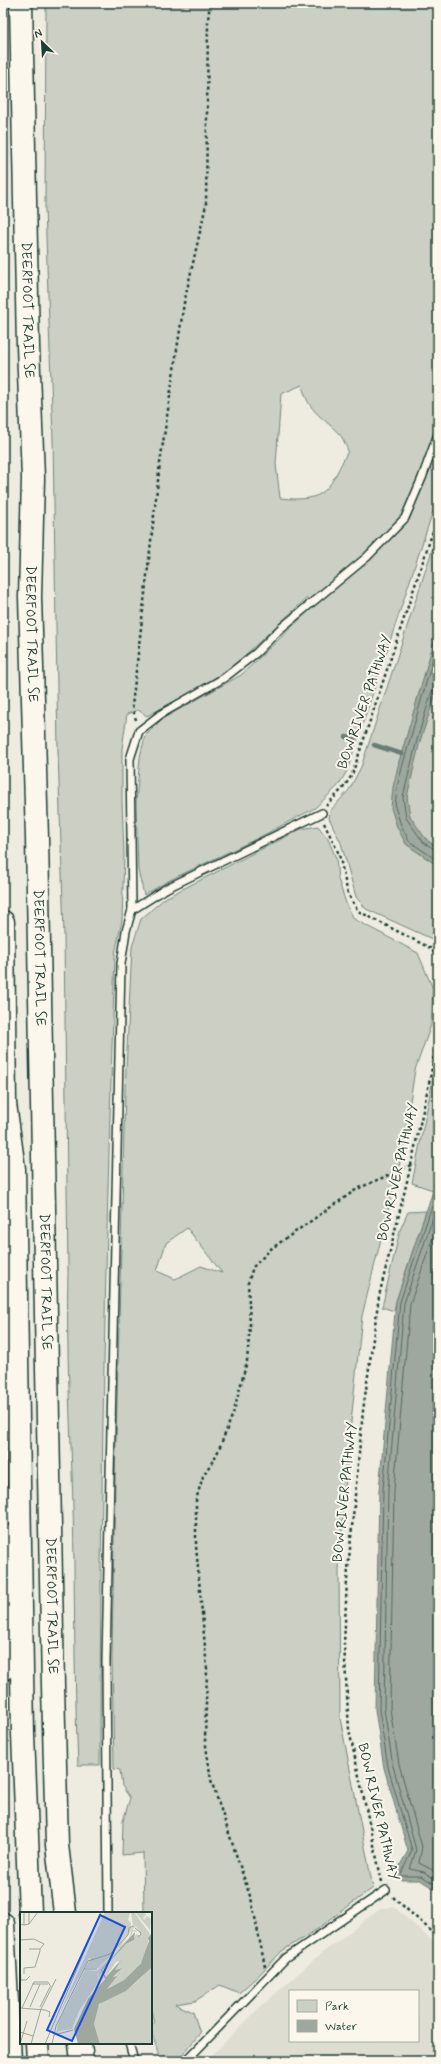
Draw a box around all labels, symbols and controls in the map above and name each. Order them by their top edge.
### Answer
north arrow [22,22,62,62]
text: N [32,26,44,42]
street label: DEERFOOT TRAIL SE [17,241,38,379]
street label: DEERFOOT TRAIL SE [21,565,42,702]
street label: BOW RIVER PATHWAY [334,633,396,771]
street label: DEERFOOT TRAIL SE [29,889,50,1026]
street label: BOW RIVER PATHWAY [373,1101,423,1243]
street label: DEERFOOT TRAIL SE [35,1213,56,1350]
street label: BOW RIVER PATHWAY [329,1421,361,1563]
street label: DEERFOOT TRAIL SE [41,1537,62,1674]
street label: BOW RIVER PATHWAY [353,1741,403,1883]
inset map [20,1912,152,2044]
legend [289,1990,419,2042]
text: Park [325,1999,349,2015]
text: Water [325,2019,357,2035]

